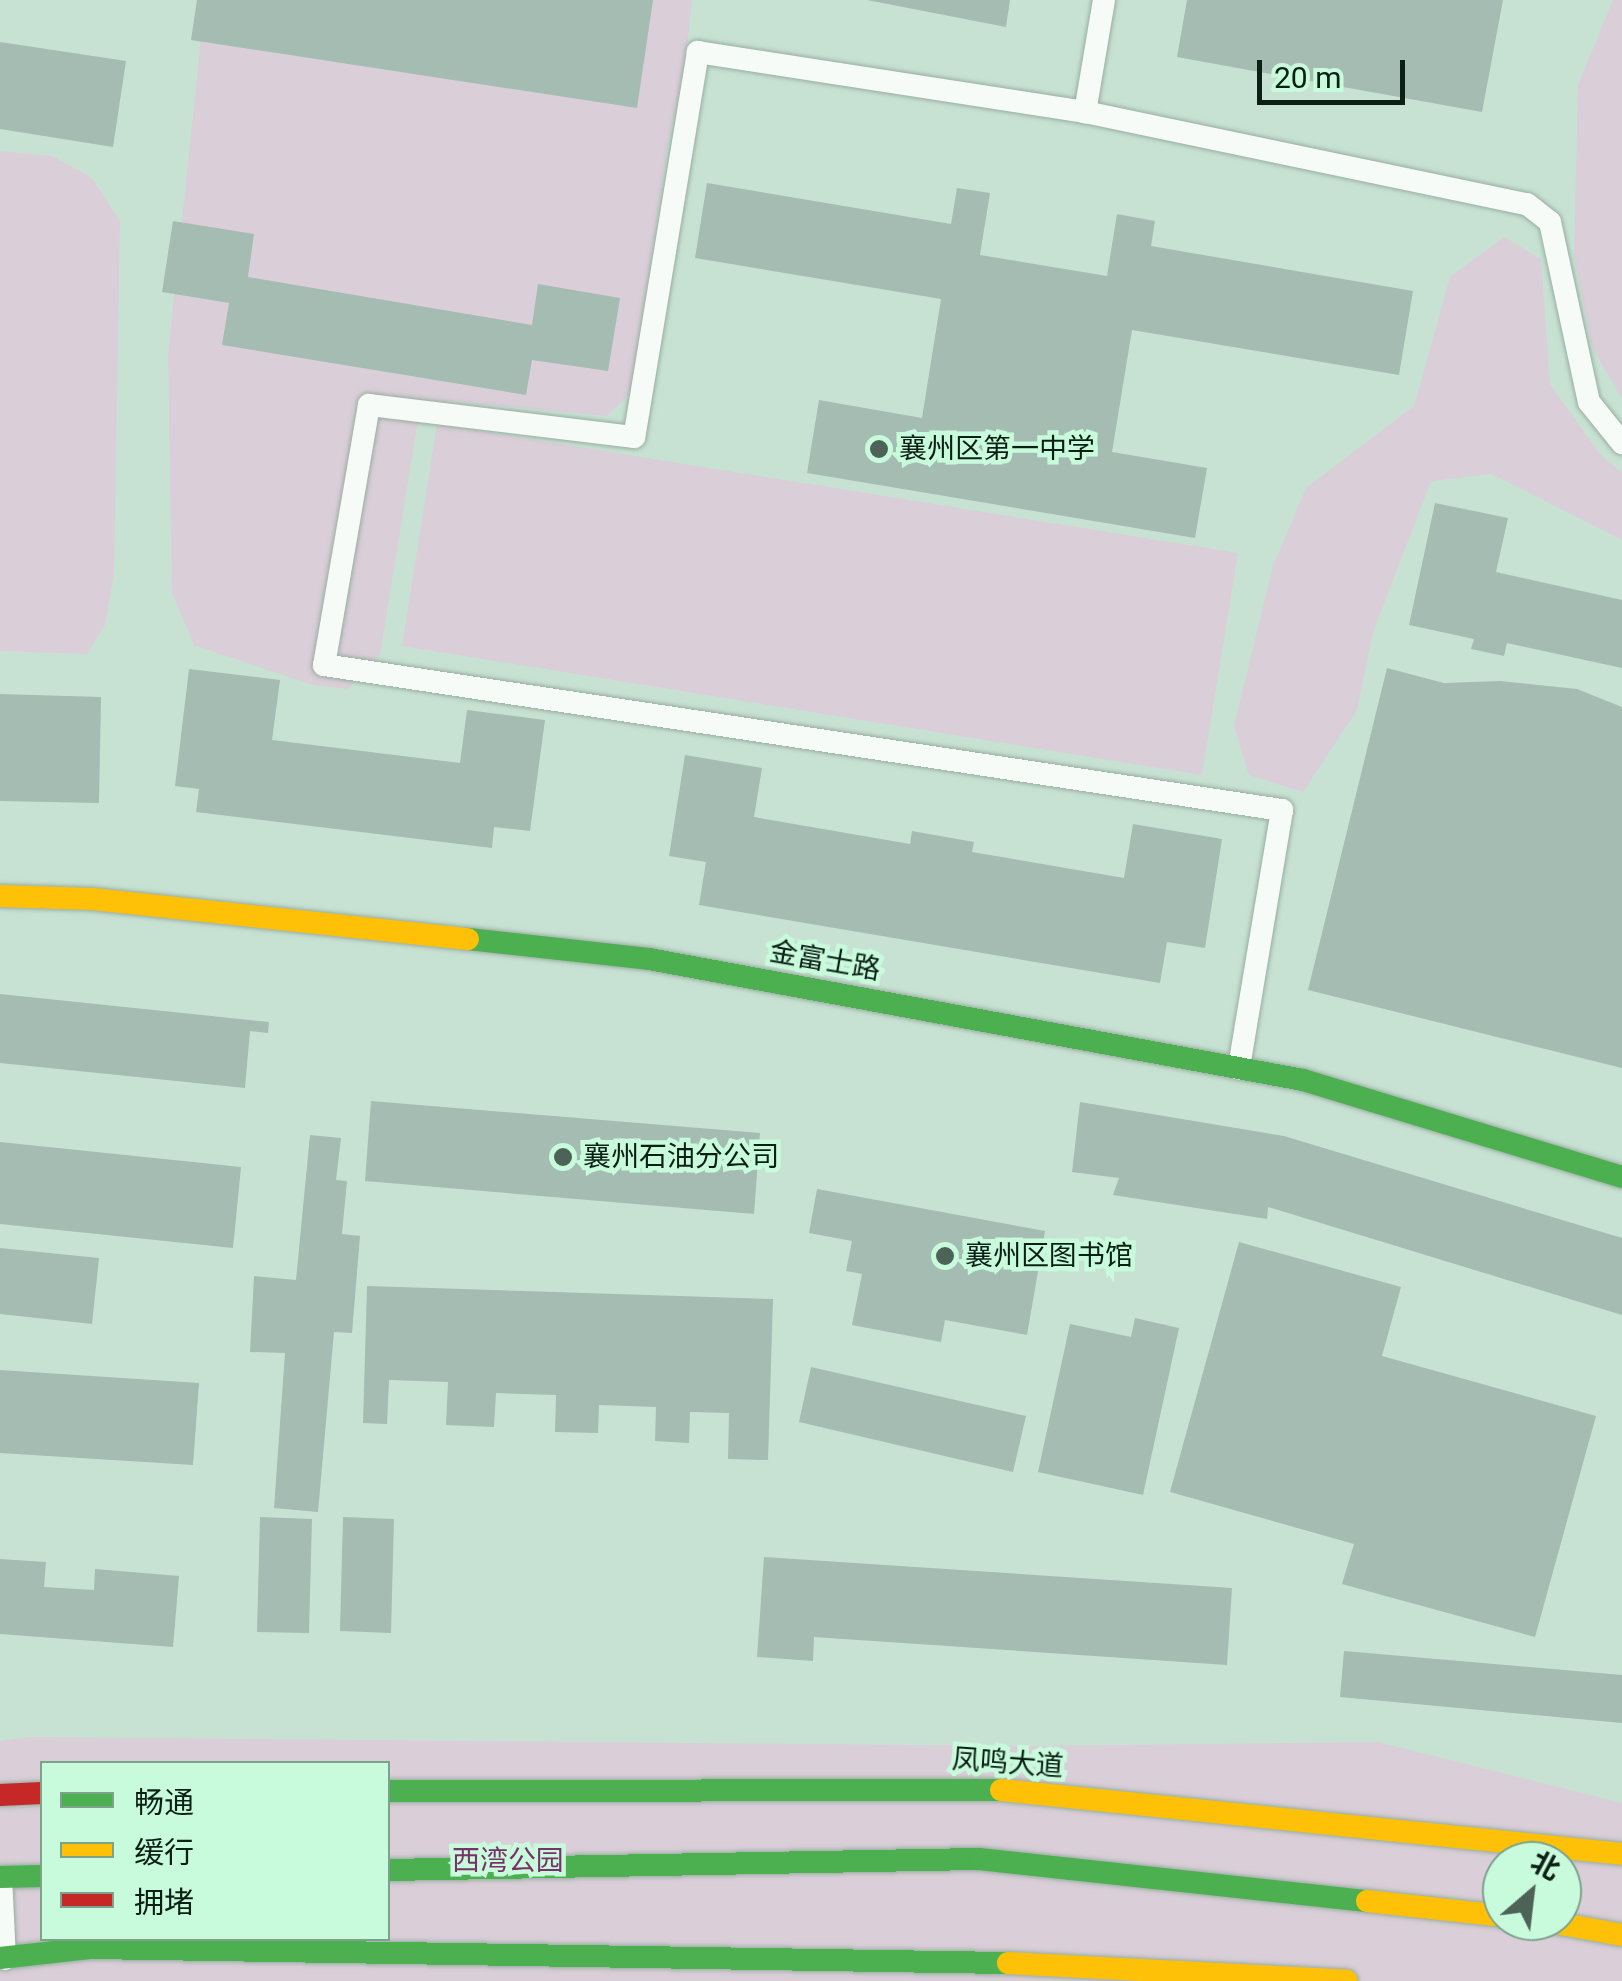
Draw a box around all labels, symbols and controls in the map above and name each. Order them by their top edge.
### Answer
scale bar [1262,40,1410,102]
text: 20 m [1274,60,1341,95]
place label: 襄州区第一中学 [899,432,1095,466]
marker: 襄州区第一中学 [868,438,890,460]
street label: 金富士路 [767,935,883,987]
place label: 襄州石油分公司 [583,1140,779,1174]
marker: 襄州石油分公司 [552,1146,574,1168]
place label: 襄州区图书馆 [965,1239,1133,1273]
marker: 襄州区图书馆 [934,1245,956,1267]
street label: 凤鸣大道 [951,1742,1065,1784]
legend [40,1761,390,1941]
text: 畅通 [134,1785,194,1820]
text: 缓行 [134,1835,194,1870]
north arrow [1482,1841,1582,1941]
park label: 西湾公园 [452,1844,564,1878]
text: 北 [1525,1845,1565,1887]
text: 拥堵 [134,1885,194,1920]

